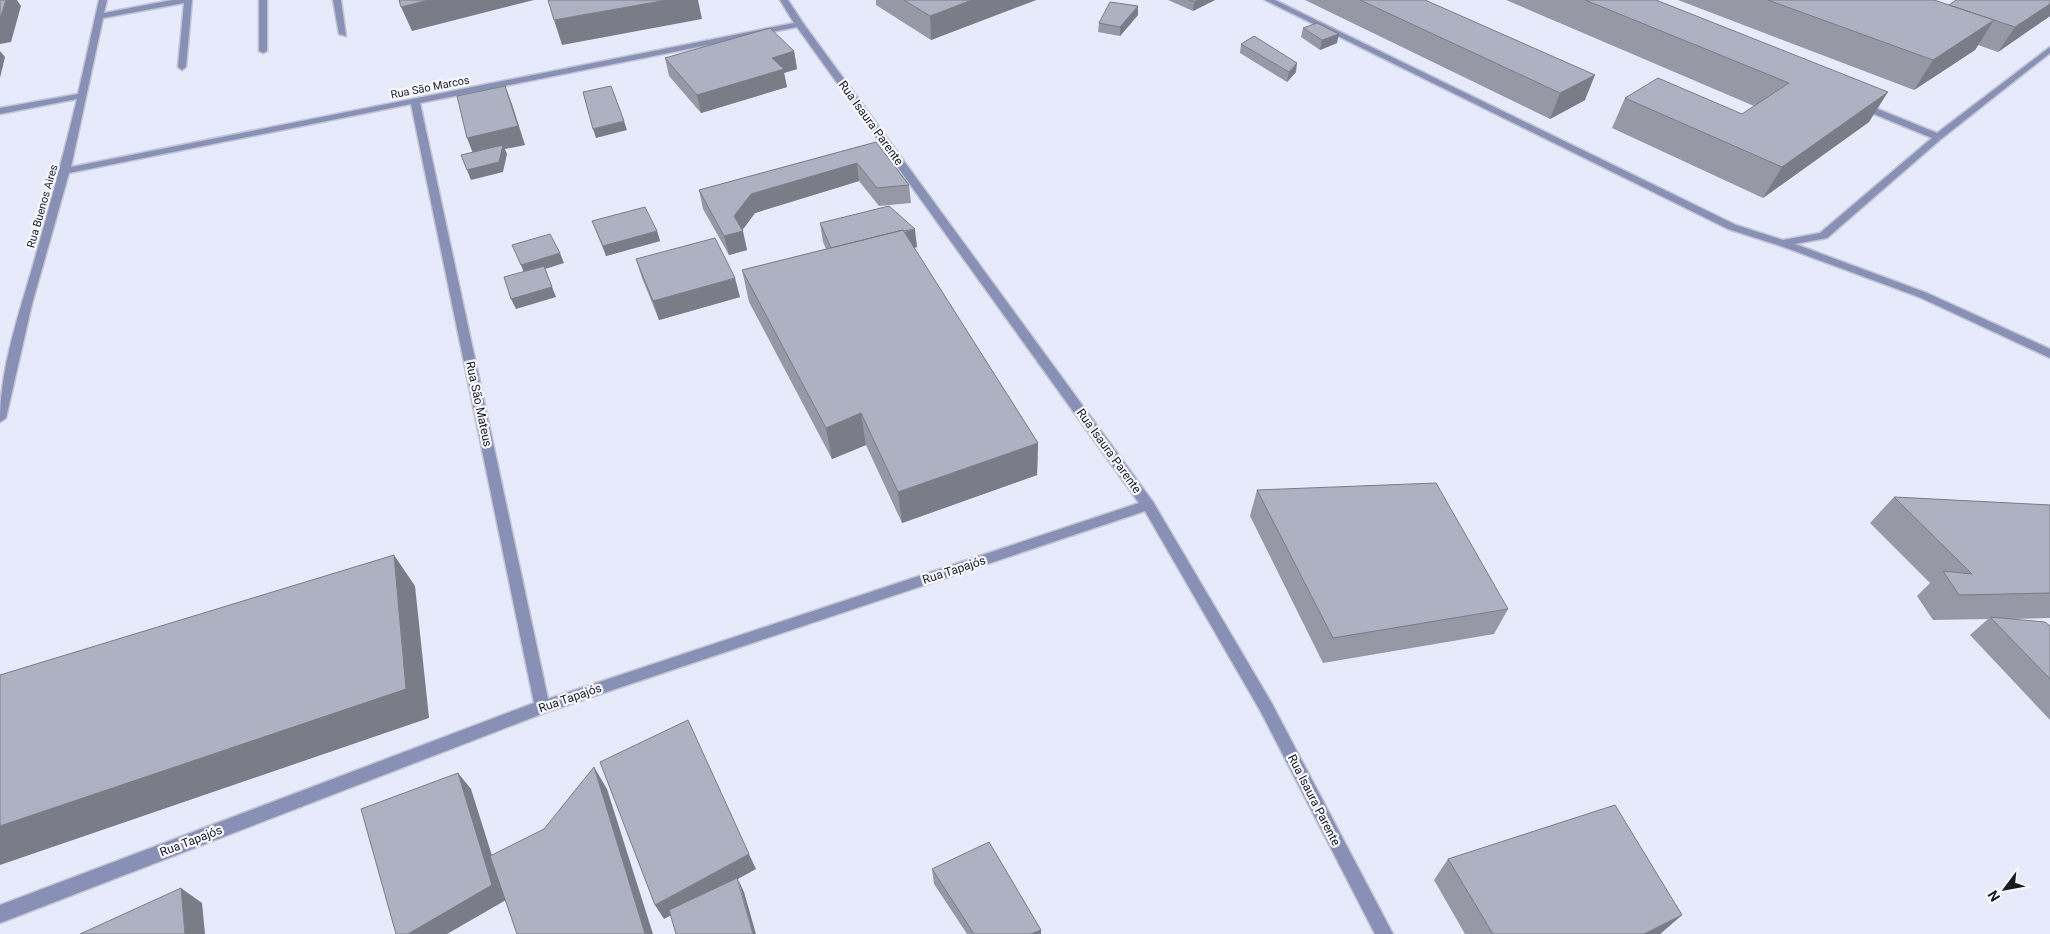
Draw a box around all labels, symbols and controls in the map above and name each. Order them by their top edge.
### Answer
street label: Rua São Marcos [390,73,471,102]
street label: Rua Isaura Parente [836,78,906,168]
street label: Rua Buenos Aires [24,163,61,249]
street label: Rua São Mateus [463,360,495,448]
street label: Rua Isaura Parente [1074,406,1144,496]
street label: Rua Tapajós [921,553,987,587]
street label: Rua Tapajós [537,681,603,715]
street label: Rua Isaura Parente [1285,752,1343,848]
street label: Rua Tapajós [158,823,224,859]
north arrow [1980,864,2030,914]
text: N [1985,887,2003,904]

